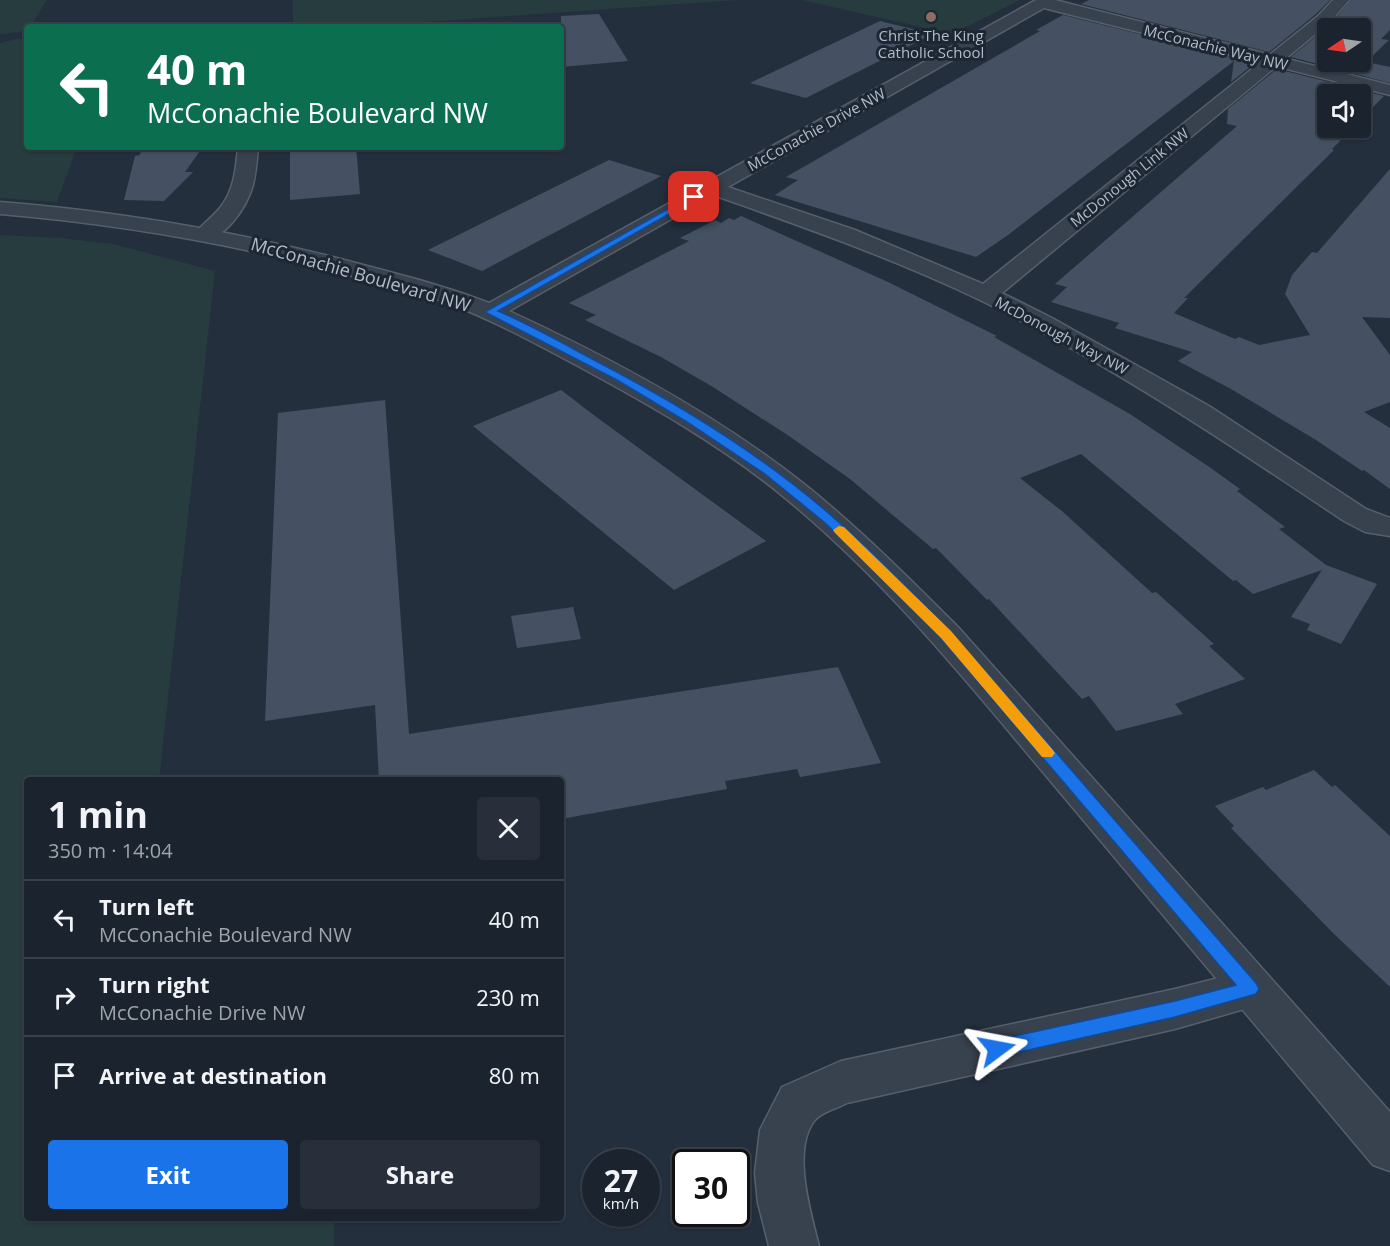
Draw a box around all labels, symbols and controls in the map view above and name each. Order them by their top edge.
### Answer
marker: Christ The King Catholic School [924,10,938,24]
north arrow [1317,18,1371,72]
map controls [1317,18,1371,138]
street label: McConachie Way NW [1142,19,1290,75]
place label: Christ The King Catholic School [878,25,984,62]
text: 40 m [147,40,247,97]
icon: left [48,48,126,126]
street label: McConachie Drive NW [743,83,889,175]
button: sound [1317,84,1371,138]
text: McConachie Boulevard NW [147,94,488,131]
street label: McDonough Link NW [1066,123,1193,231]
pin [668,171,719,222]
icon: arrive [677,180,710,213]
street label: McConachie Boulevard NW [248,231,474,317]
street label: McDonough Way NW [992,291,1132,379]
text: 1 min [48,790,148,839]
button: close [477,797,540,860]
text: 350 m · 14:04 [48,837,173,864]
text: Turn left [99,891,194,921]
icon: left [48,903,81,936]
text: 40 m [489,904,540,934]
text: McConachie Boulevard NW [99,921,352,948]
text: Turn right [99,969,210,999]
icon: right [48,981,81,1014]
text: 230 m [476,982,540,1012]
text: McConachie Drive NW [99,999,306,1026]
position arrow [965,1017,1029,1081]
icon: arrive [48,1059,81,1092]
text: Arrive at destination [99,1060,327,1090]
text: 80 m [489,1060,540,1090]
button: Exit [48,1140,288,1209]
button: Share [300,1140,540,1209]
speed limit sign: 30 [672,1149,750,1227]
text: 27 [604,1160,638,1201]
text: km/h [603,1193,639,1213]

